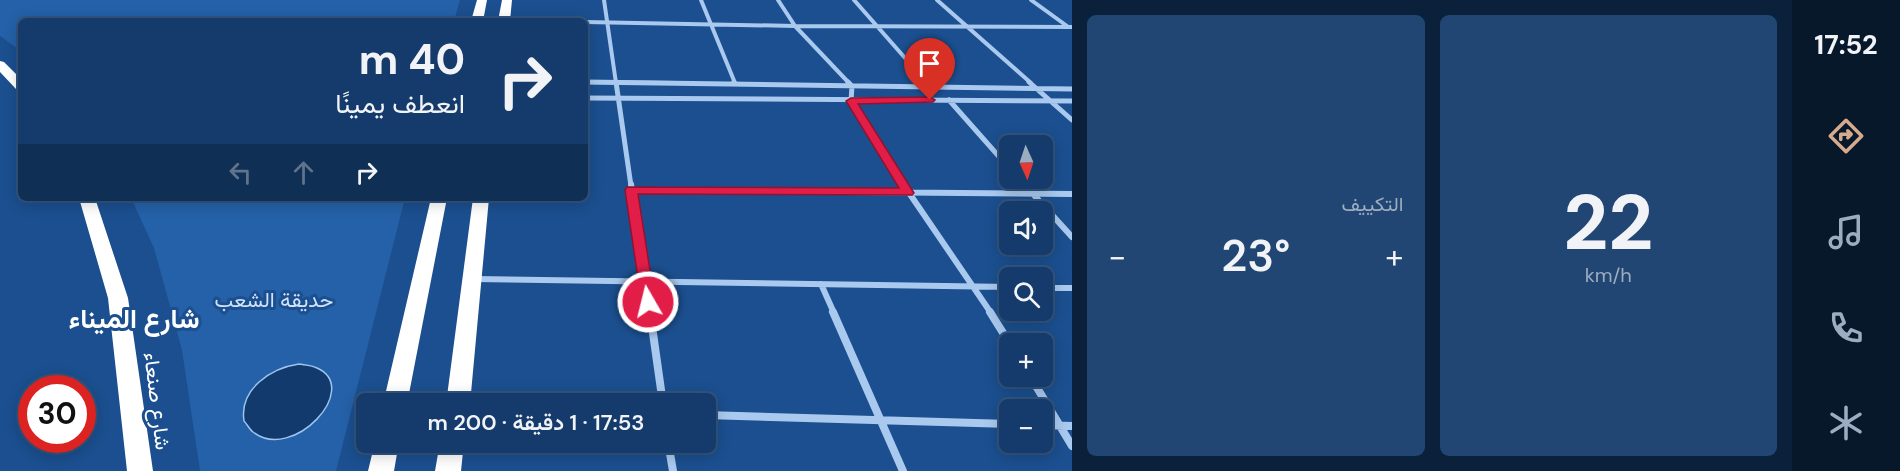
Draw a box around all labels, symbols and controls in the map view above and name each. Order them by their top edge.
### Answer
text: 17:52 [1814,27,1878,62]
text: 40 m [359,32,465,87]
pin [904,38,955,100]
icon: right [486,42,564,120]
icon: arrive [913,47,946,80]
text: انعطف يمينًا [335,86,465,121]
icon: directions [1825,115,1867,157]
north arrow [999,135,1053,189]
map controls [999,135,1053,453]
icon: left [224,156,257,189]
icon: ahead [287,156,320,189]
icon: right [350,156,383,189]
text: 22 [1563,172,1653,273]
text: التكييف [1341,191,1404,217]
button: sound [999,201,1053,255]
icon: music [1825,211,1867,253]
text: 23° [1221,226,1290,285]
text: − [1108,235,1126,278]
text: + [1385,235,1404,278]
text: km/h [1585,262,1632,288]
button: search [999,267,1053,321]
position arrow [616,270,680,334]
park label: حديقة الشعب [215,286,333,314]
district label: شارع الميناء [69,301,199,337]
icon: phone [1825,307,1867,349]
button: + [999,333,1053,387]
street label: شارع صنعاء [137,350,177,452]
speed limit sign: 30 [18,375,96,453]
button: − [999,399,1053,453]
icon: climate [1825,402,1867,444]
text: 17:53 · 1 دقيقة · 200 m [427,408,645,437]

